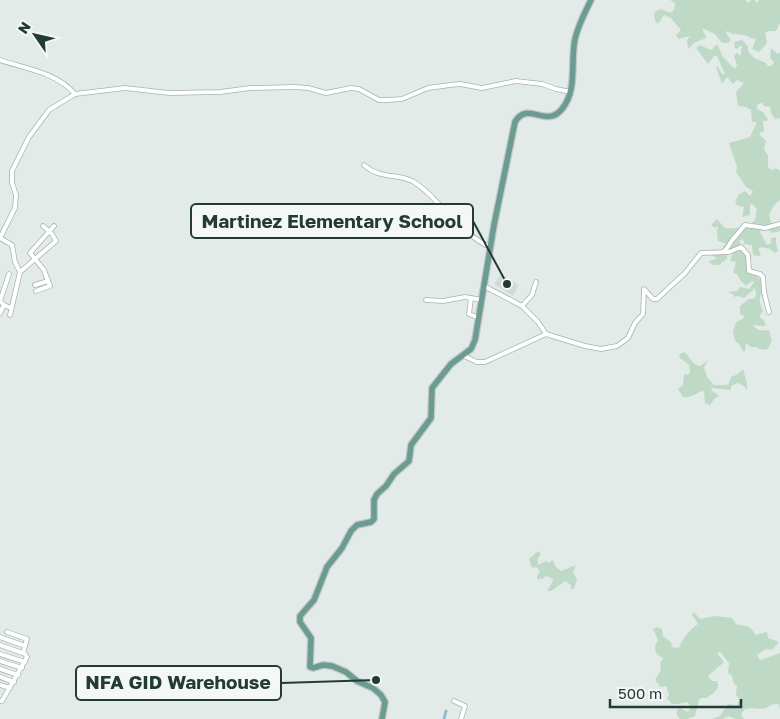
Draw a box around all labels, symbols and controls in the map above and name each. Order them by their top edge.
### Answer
north arrow [10,10,60,60]
text: N [14,18,34,37]
callout: Martinez Elementary School [191,204,473,238]
text: Martinez Elementary School [201,209,463,232]
callout: NFA GID Warehouse [76,666,281,700]
text: NFA GID Warehouse [85,670,271,693]
scale bar [610,676,741,708]
text: 500 m [618,684,662,702]

